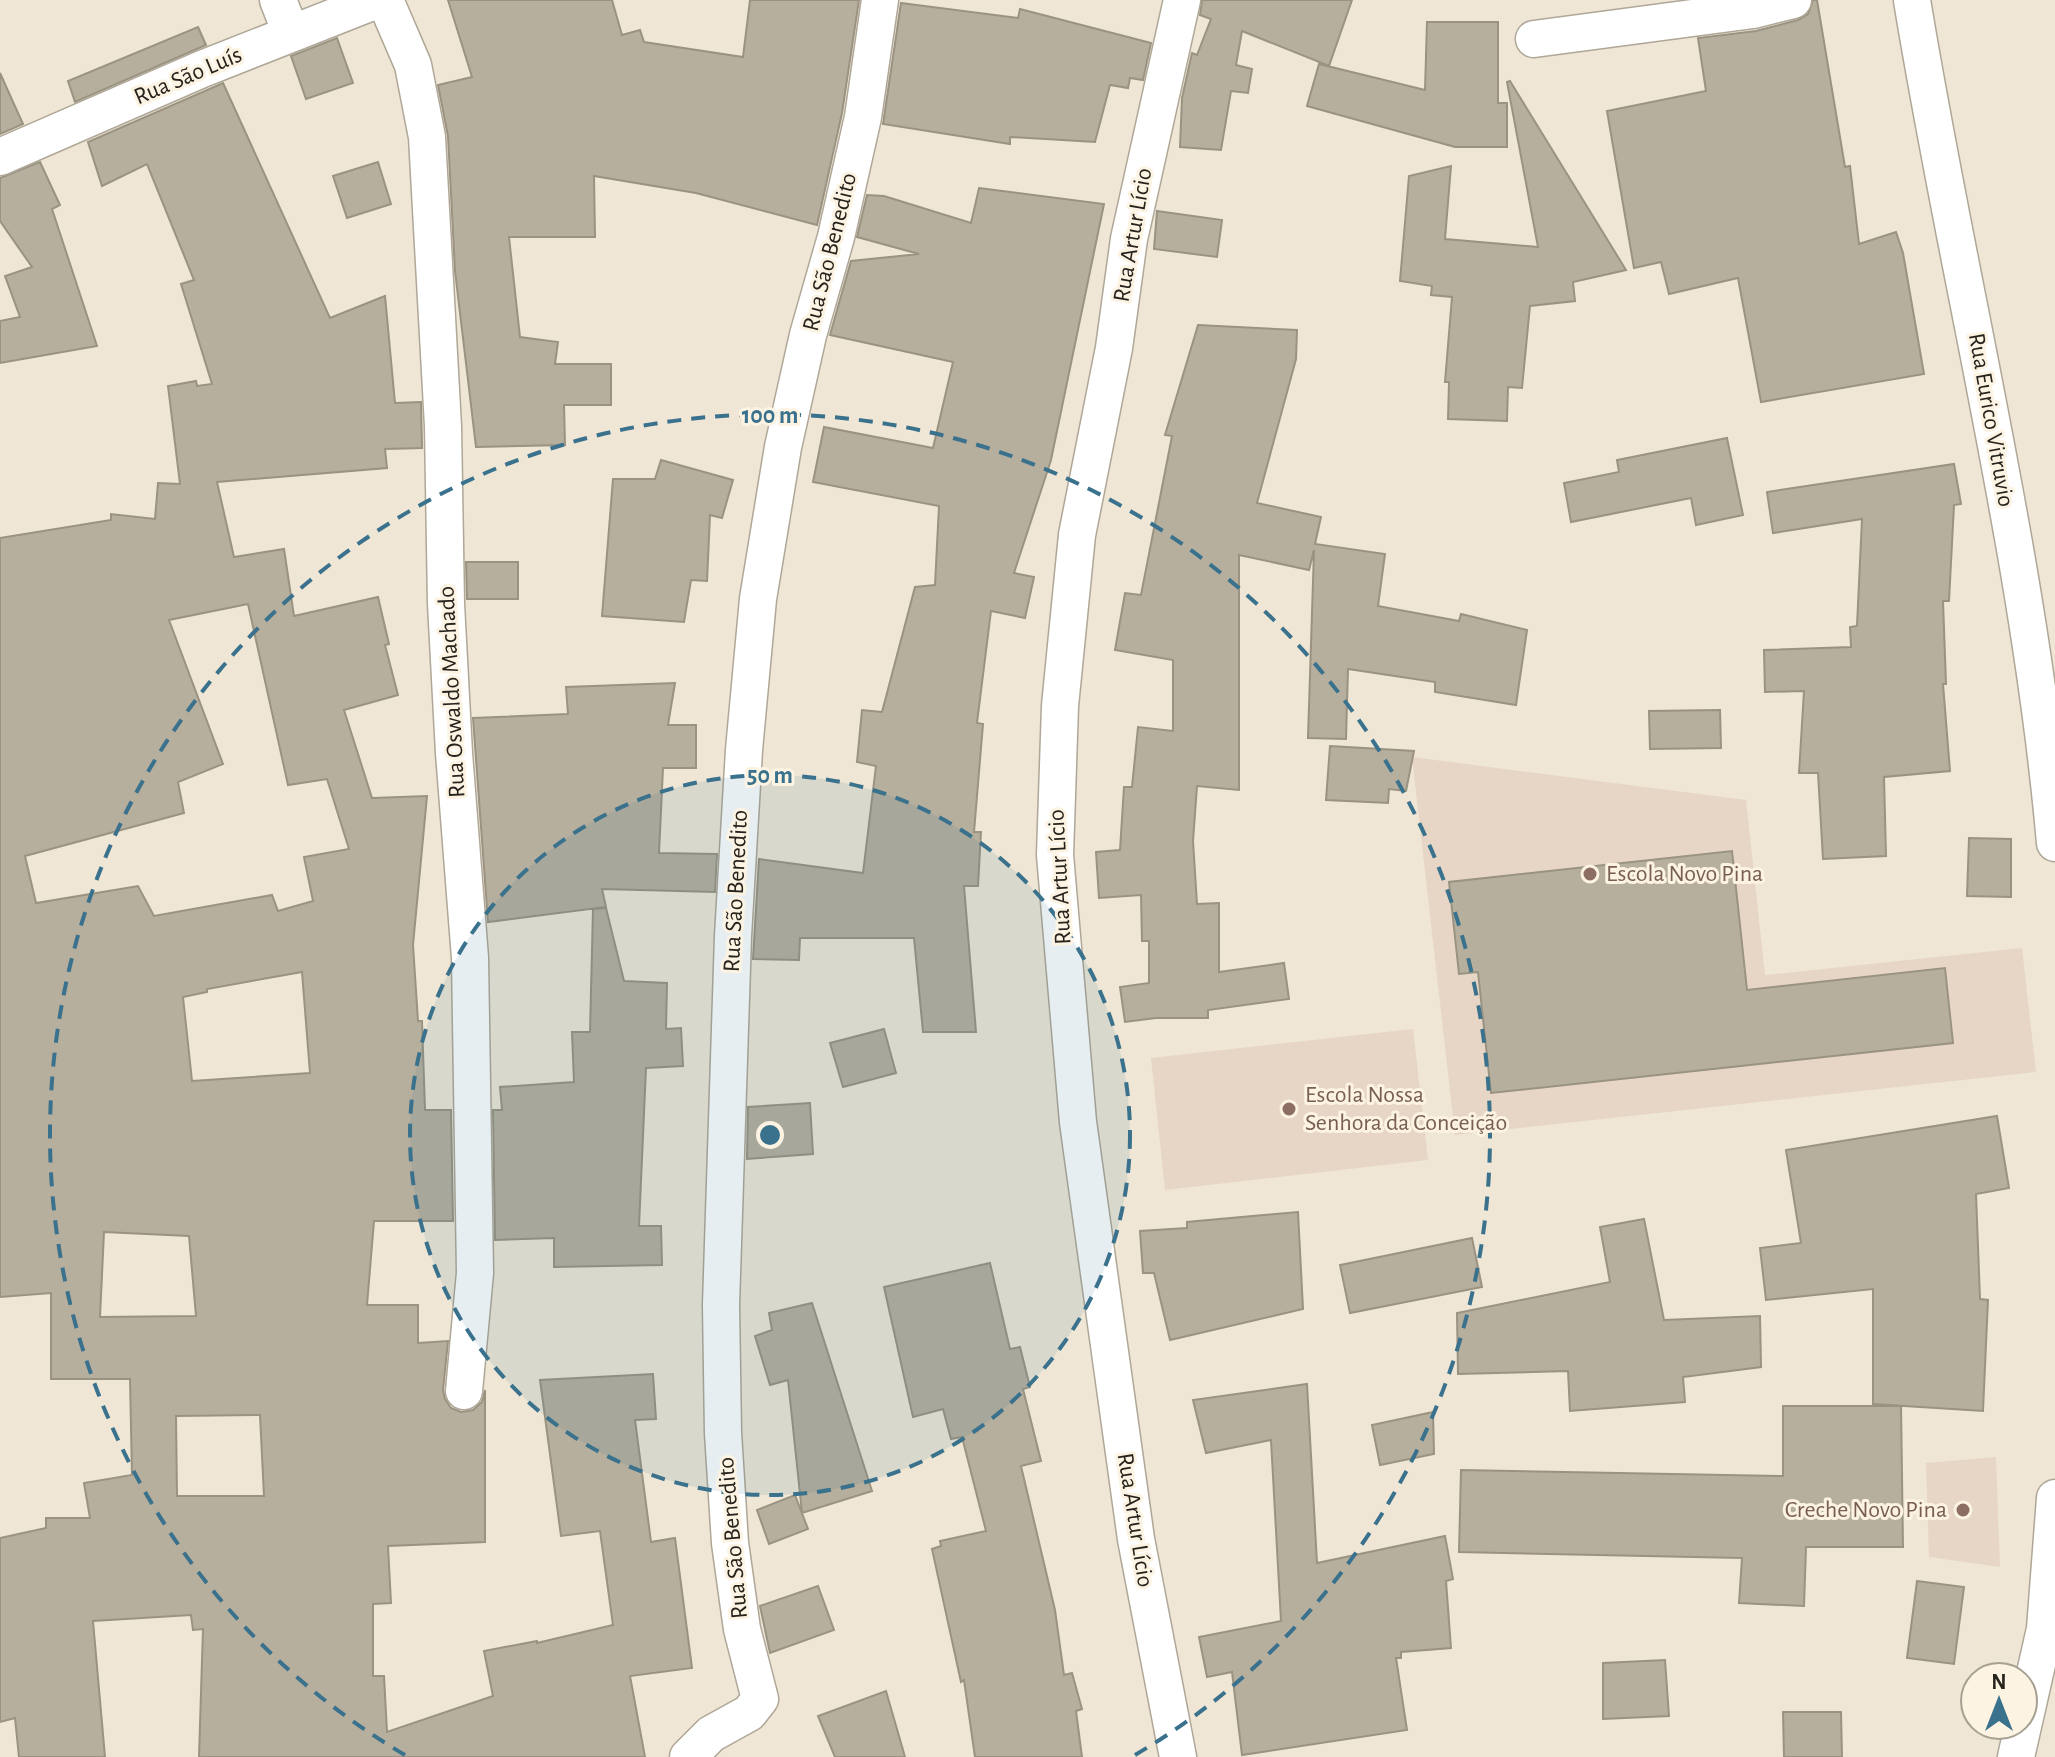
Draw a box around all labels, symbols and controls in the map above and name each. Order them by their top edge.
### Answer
street label: Rua São Luís [131,43,245,109]
street label: Rua Artur Lício [1109,166,1157,304]
street label: Rua São Benedito [799,170,861,334]
street label: Rua Eurico Vitruvio [1964,331,2018,509]
text: 100 m [742,404,798,428]
street label: Rua Oswaldo Machado [434,586,470,798]
text: 50 m [747,764,793,788]
street label: Rua São Benedito [720,809,752,973]
street label: Rua Artur Lício [1044,809,1076,945]
place label: Escola Novo Pina [1606,862,1763,886]
marker: Escola Novo Pina [1581,865,1599,883]
place label: Escola Nossa Senhora da Conceição [1305,1083,1507,1135]
marker: Escola Nossa Senhora da Conceição [1280,1100,1298,1118]
centre of rings [756,1121,784,1149]
street label: Rua Artur Lício [1113,1451,1157,1589]
street label: Rua São Benedito [714,1456,752,1620]
place label: Creche Novo Pina [1785,1498,1947,1522]
marker: Creche Novo Pina [1954,1501,1972,1519]
north arrow [1959,1661,2039,1741]
text: N [1991,1671,2007,1693]

